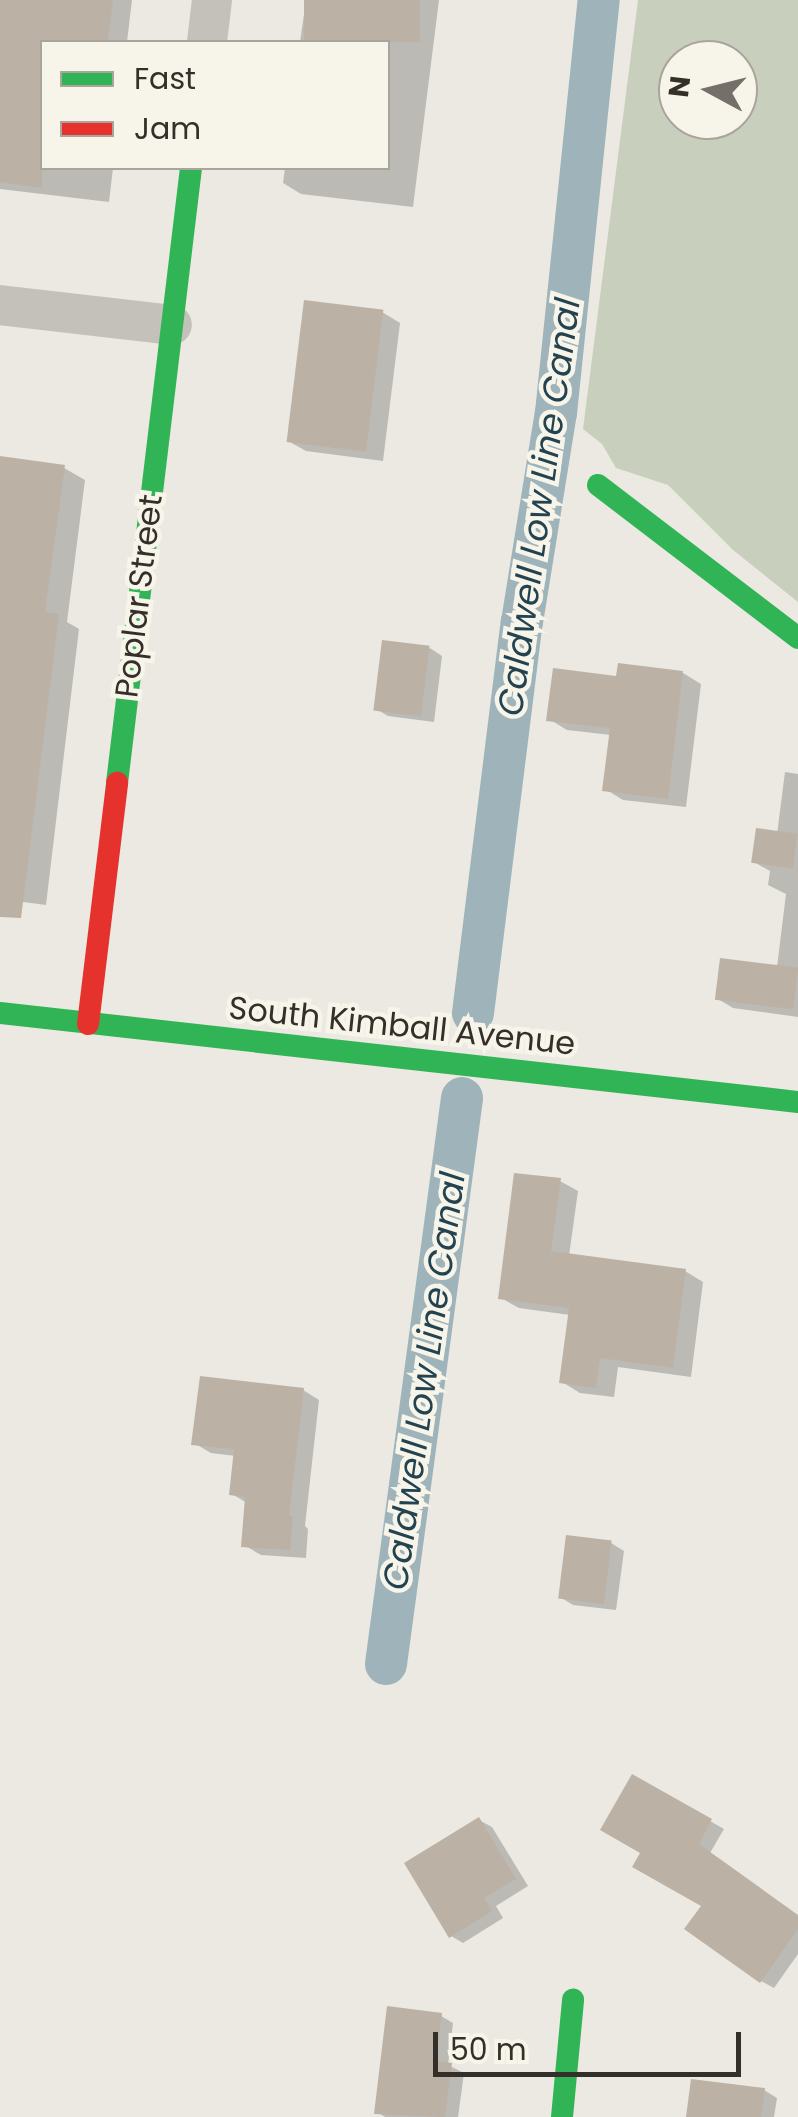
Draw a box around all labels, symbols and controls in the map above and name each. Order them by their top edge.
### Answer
legend [40,40,390,170]
north arrow [658,40,758,140]
text: Fast [134,57,196,100]
text: N [659,74,700,99]
text: Jam [134,107,201,150]
water label: Caldwell Low Line Canal [489,295,589,719]
street label: Poplar Street [107,492,171,700]
street label: South Kimball Avenue [227,989,577,1063]
water label: Caldwell Low Line Canal [374,1169,474,1593]
scale bar [438,2012,746,2074]
text: 50 m [450,2028,527,2071]

